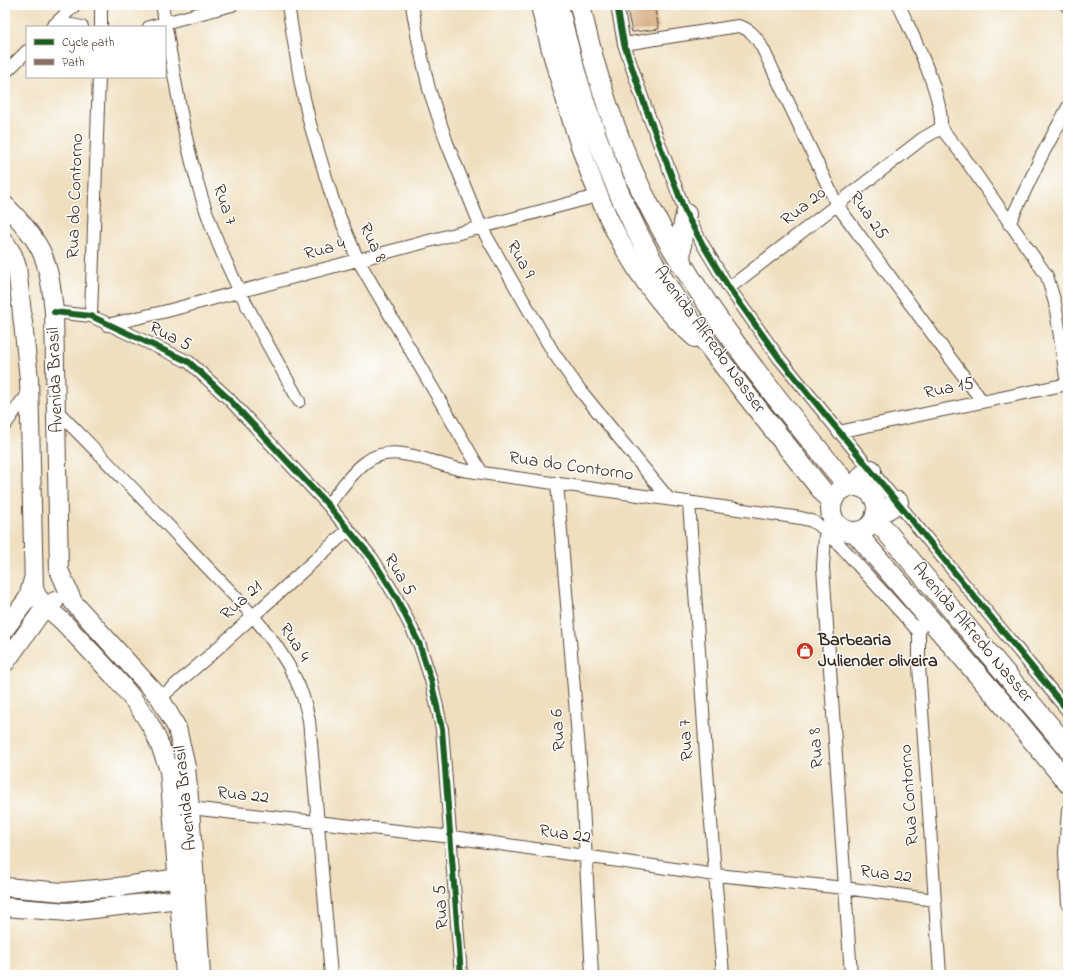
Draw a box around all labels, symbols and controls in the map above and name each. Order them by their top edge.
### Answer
legend [26,26,166,78]
text: Cycle path [62,34,114,53]
text: Path [62,54,85,72]
street label: Rua do Contorno [61,133,91,259]
street label: Rua 7 [205,181,243,230]
street label: Rua 20 [776,181,832,233]
street label: Rua 25 [842,187,894,245]
street label: Rua 8 [351,219,393,267]
street label: Rua 4 [301,232,349,268]
street label: Rua 9 [499,236,541,284]
street label: Avenida Alfredo Nasser [647,261,772,419]
street label: Rua 5 [144,316,196,358]
street label: Avenida Brasil [41,327,71,433]
street label: Rua 15 [922,371,976,407]
street label: Rua do Contorno [507,445,635,489]
street label: Rua 5 [376,549,422,601]
street label: Avenida Alfredo Nasser [905,557,1039,709]
street label: Rua 21 [215,575,269,627]
street label: Rua 4 [272,618,317,668]
place label: Barbearia Juliender oliveira [817,628,938,675]
shop icon: Barbearia Juliender oliveira [795,641,815,661]
street label: Rua 6 [545,708,573,752]
street label: Rua 7 [673,718,701,762]
street label: Rua 8 [803,726,831,769]
street label: Rua Contorno [893,743,927,847]
street label: Avenida Brasil [168,744,204,852]
street label: Rua 22 [216,780,270,812]
street label: Rua 22 [537,818,593,852]
street label: Rua 22 [858,859,914,891]
street label: Rua 5 [427,884,457,930]

